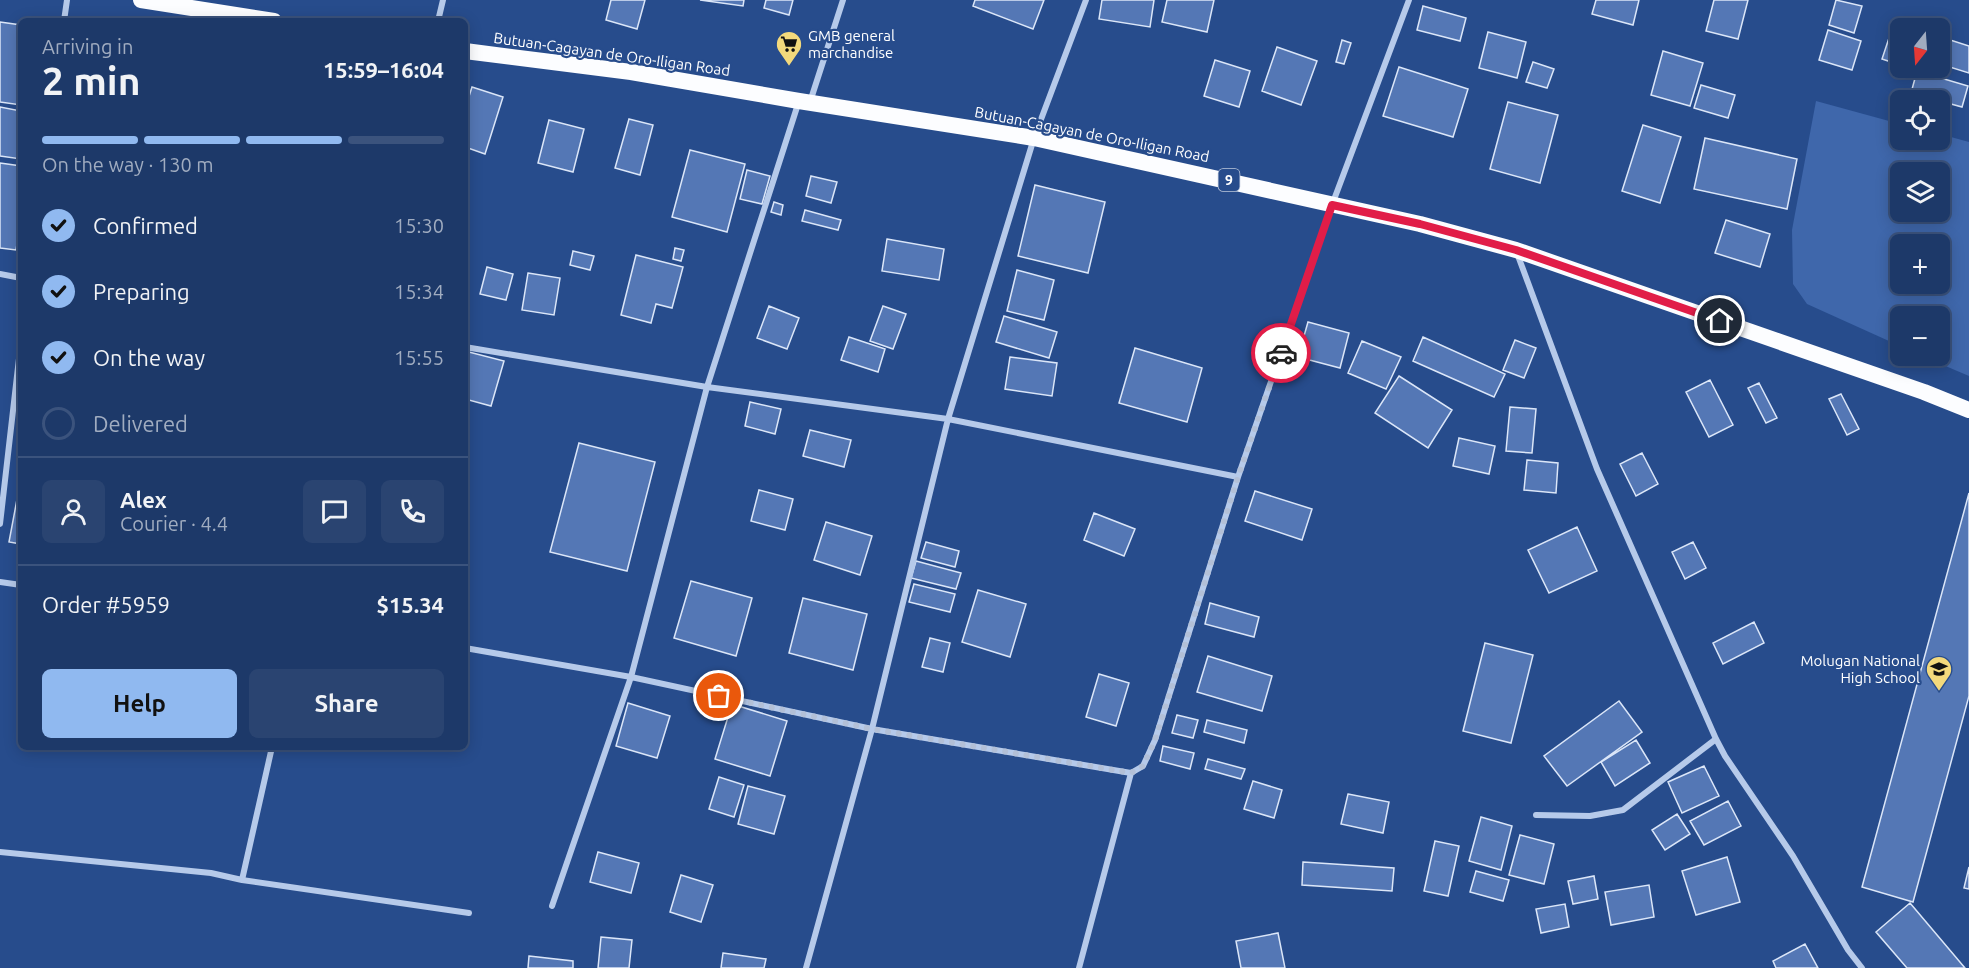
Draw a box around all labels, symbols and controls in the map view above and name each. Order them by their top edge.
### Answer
north arrow [1890,18,1950,78]
map controls [1890,18,1950,366]
place label: GMB general marchandise [808,27,895,61]
street label: Butuan-Cagayan de Oro-Iligan Road [493,29,731,79]
supermarket icon: GMB general marchandise [774,29,804,67]
text: Arriving in [42,35,133,58]
text: 15:59–16:04 [323,57,444,82]
text: 2 min [42,59,141,102]
button: locate [1890,90,1950,150]
street label: Butuan-Cagayan de Oro-Iligan Road [973,103,1211,165]
text: On the way · 130 m [42,153,214,176]
button: layers [1890,162,1950,222]
road number: 9 [1218,169,1240,191]
icon: check [42,209,75,242]
text: Confirmed [93,213,198,238]
text: 15:30 [394,214,444,237]
button: + [1890,234,1950,294]
icon: check [42,275,75,308]
text: Preparing [93,279,190,304]
text: 15:34 [394,280,444,303]
pin [1694,295,1745,346]
icon: home [1703,304,1736,337]
button: − [1890,306,1950,366]
courier [1251,323,1311,383]
icon: car [1265,337,1298,370]
icon: check [42,341,75,374]
text: On the way [93,345,205,370]
text: 15:55 [394,346,444,369]
text: Delivered [93,411,188,436]
button: person [42,480,105,543]
button: chat [303,480,366,543]
button: phone [381,480,444,543]
text: Alex [120,487,167,512]
text: Courier · 4.4 [120,512,228,535]
text: Order #5959 [42,592,170,617]
text: $15.34 [377,592,444,617]
place label: Molugan National High School [1800,652,1920,686]
school or university icon: Molugan National High School [1924,654,1954,692]
button: Help [42,669,237,738]
button: Share [249,669,444,738]
pin [693,670,744,721]
icon: bag [702,679,735,712]

